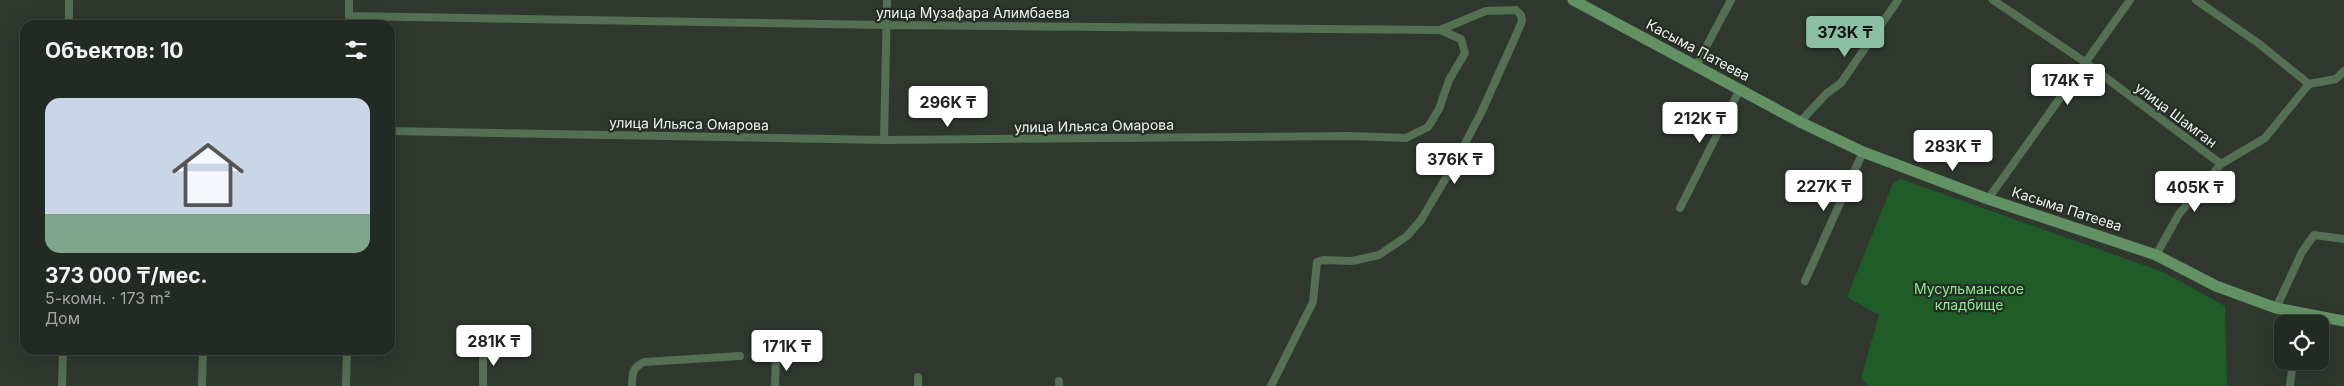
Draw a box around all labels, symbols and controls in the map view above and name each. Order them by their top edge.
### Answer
street label: улица Музафара Алимбаева [876,4,1070,21]
street label: Касыма Патеева [1644,15,1753,84]
pin: 373K ₸ [1804,15,1886,58]
text: 373K ₸ [1817,22,1873,42]
icon: filters [342,36,370,64]
text: Объектов: 10 [45,38,183,63]
pin: 174K ₸ [2027,64,2109,106]
text: 174K ₸ [2042,70,2094,90]
street label: улица Шамган [2132,78,2221,151]
pin: 296K ₸ [907,86,989,128]
text: 296K ₸ [920,92,976,112]
pin: 212K ₸ [1659,102,1741,144]
text: 212K ₸ [1673,108,1727,128]
street label: улица Ильяса Омарова [609,114,769,133]
street label: улица Ильяса Омарова [1014,116,1174,135]
icon: home [163,130,253,220]
pin: 283K ₸ [1912,130,1994,172]
text: 283K ₸ [1925,136,1981,156]
pin: 376K ₸ [1414,142,1496,185]
text: 376K ₸ [1427,149,1483,169]
pin: 227K ₸ [1783,170,1865,212]
pin: 405K ₸ [2154,170,2236,213]
text: 227K ₸ [1796,176,1852,196]
text: 405K ₸ [2166,177,2224,197]
street label: Касыма Патеева [2010,183,2124,234]
text: 373 000 ₸/мес. [45,263,208,288]
park label: Мусульманское кладбище [1914,280,2024,313]
text: 5-комн. · 173 m² [45,288,171,308]
text: Дом [45,308,80,328]
map controls [2274,315,2329,370]
button: locate [2274,315,2329,370]
pin: 281K ₸ [453,324,535,367]
pin: 171K ₸ [746,330,828,372]
text: 281K ₸ [467,331,521,351]
text: 171K ₸ [762,336,812,356]

